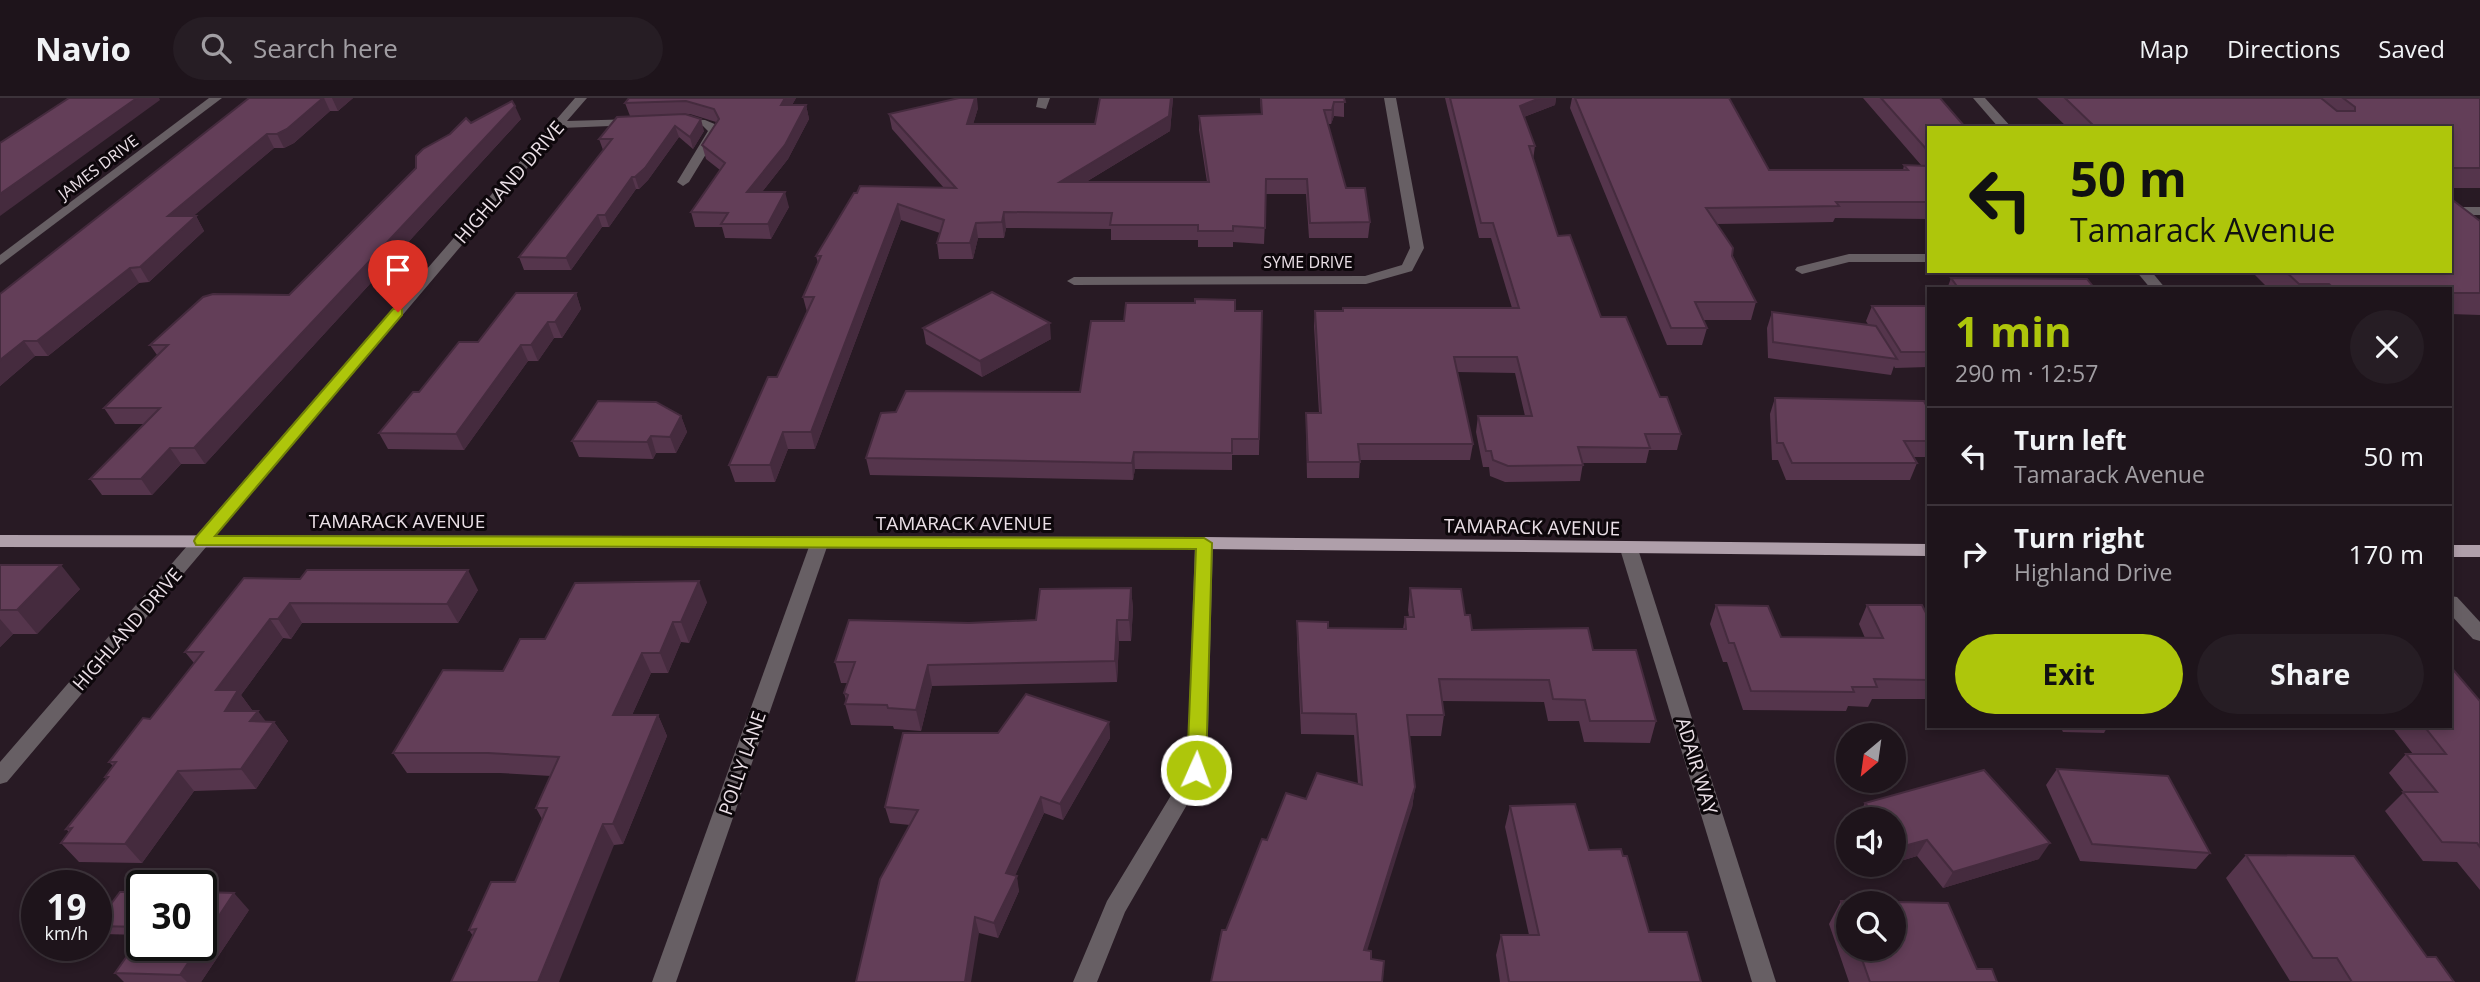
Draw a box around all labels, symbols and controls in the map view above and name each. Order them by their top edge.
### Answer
search box [173,17,663,80]
text: Navio [35,26,131,71]
icon: search [197,29,235,67]
text: Search here [253,30,398,66]
text: Map [2139,32,2189,65]
text: Directions [2227,32,2340,65]
text: Saved [2378,32,2445,65]
street label: HIGHLAND DRIVE [448,115,570,249]
street label: JAMES DRIVE [52,130,143,206]
text: 50 m [2070,145,2187,211]
icon: left [1955,154,2046,245]
text: Tamarack Avenue [2070,208,2336,251]
pin [368,240,428,312]
icon: arrive [379,251,417,289]
street label: SYME DRIVE [1263,251,1353,273]
text: 1 min [1955,302,2072,359]
button: close [2350,310,2424,384]
text: 290 m · 12:57 [1955,357,2098,389]
text: Turn left [2014,422,2126,458]
icon: left [1955,437,1993,475]
text: 50 m [2363,438,2424,474]
text: Tamarack Avenue [2014,458,2205,490]
street label: TAMARACK AVENUE [309,508,485,534]
street label: TAMARACK AVENUE [876,510,1052,536]
street label: TAMARACK AVENUE [1444,512,1620,542]
text: Turn right [2014,520,2145,556]
icon: right [1955,535,1993,573]
text: 170 m [2349,536,2424,572]
text: Highland Drive [2014,556,2172,588]
street label: HIGHLAND DRIVE [66,562,188,696]
button: Exit [1955,634,2183,714]
button: Share [2197,634,2424,714]
street label: POLLY LANE [712,708,772,818]
street label: ADAIR WAY [1670,714,1724,818]
north arrow [1836,723,1906,793]
map controls [1836,723,1906,961]
position arrow [1159,733,1233,807]
button: sound [1836,807,1906,877]
speed limit sign: 30 [126,870,217,961]
text: 19 [46,883,87,930]
button: search [1836,891,1906,961]
text: km/h [45,921,88,945]

